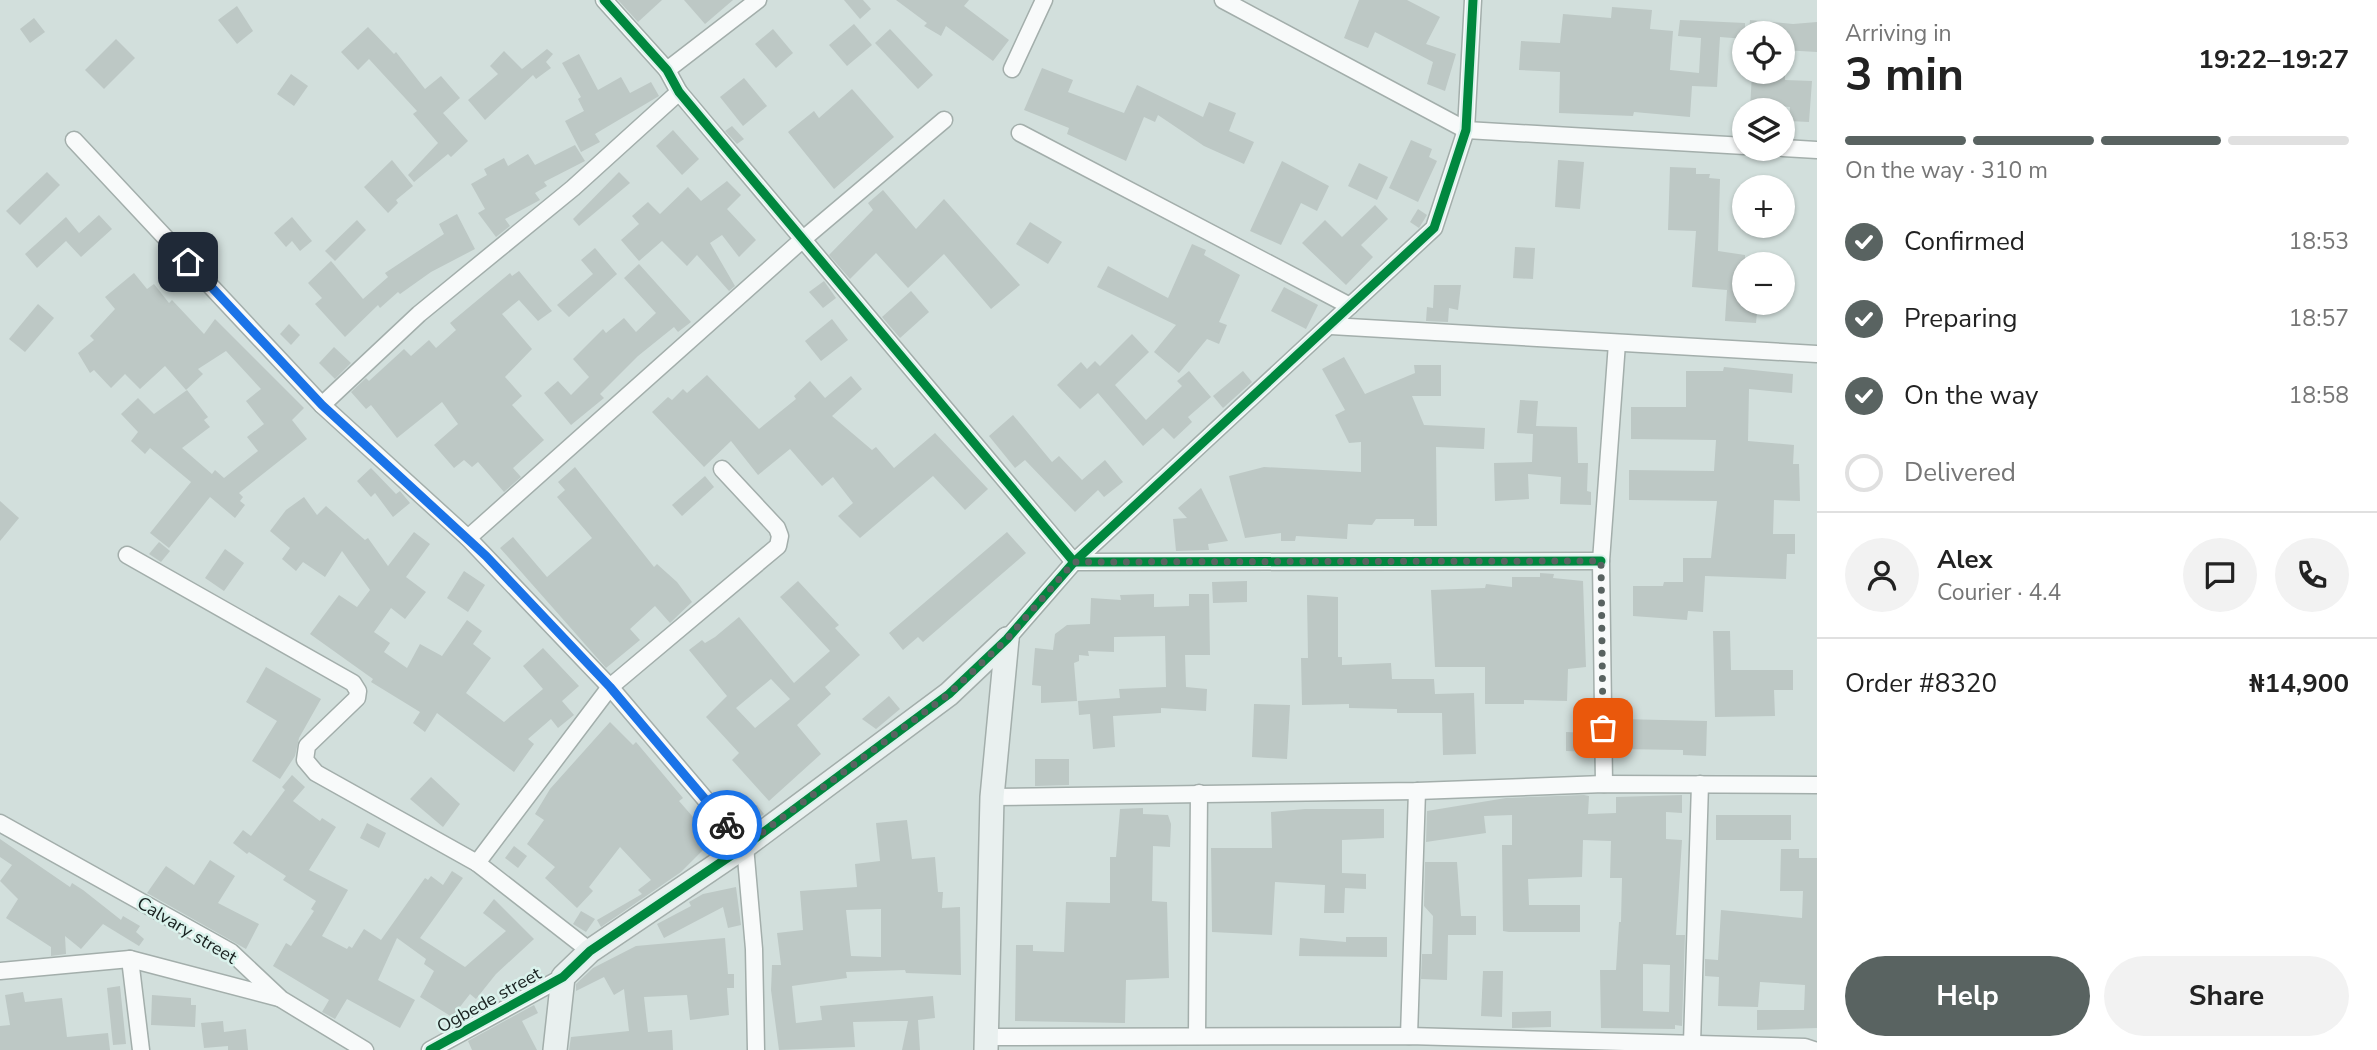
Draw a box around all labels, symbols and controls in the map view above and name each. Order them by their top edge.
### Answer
text: Arriving in [1845,18,1952,49]
map controls [1732,21,1795,315]
button: locate [1732,21,1795,84]
text: 19:22–19:27 [2198,42,2349,77]
text: 3 min [1845,43,1964,106]
button: layers [1732,98,1795,161]
text: On the way · 310 m [1845,155,2048,186]
button: + [1732,175,1795,238]
icon: check [1845,223,1883,261]
text: Confirmed [1904,224,2025,259]
text: 18:53 [2289,226,2349,257]
pin [158,232,218,292]
icon: home [169,243,207,281]
button: − [1732,252,1795,315]
icon: check [1845,300,1883,338]
text: Preparing [1904,301,2017,336]
text: 18:57 [2289,303,2349,334]
icon: check [1845,377,1883,415]
text: On the way [1904,378,2038,413]
text: 18:58 [2289,380,2349,411]
text: Delivered [1904,455,2016,490]
button: person [1845,538,1919,612]
button: chat [2183,538,2257,612]
button: phone [2275,538,2349,612]
text: Alex [1937,542,1993,577]
text: Courier · 4.4 [1937,577,2061,608]
text: Order #8320 [1845,666,1997,701]
text: ₦14,900 [2249,666,2349,701]
pin [1573,698,1633,758]
icon: bag [1584,709,1622,747]
courier [692,790,762,860]
icon: bike [708,806,746,844]
street label: Calvary street [133,891,242,970]
button: Help [1845,956,2090,1036]
button: Share [2104,956,2349,1036]
street label: Ogbede street [433,961,546,1039]

